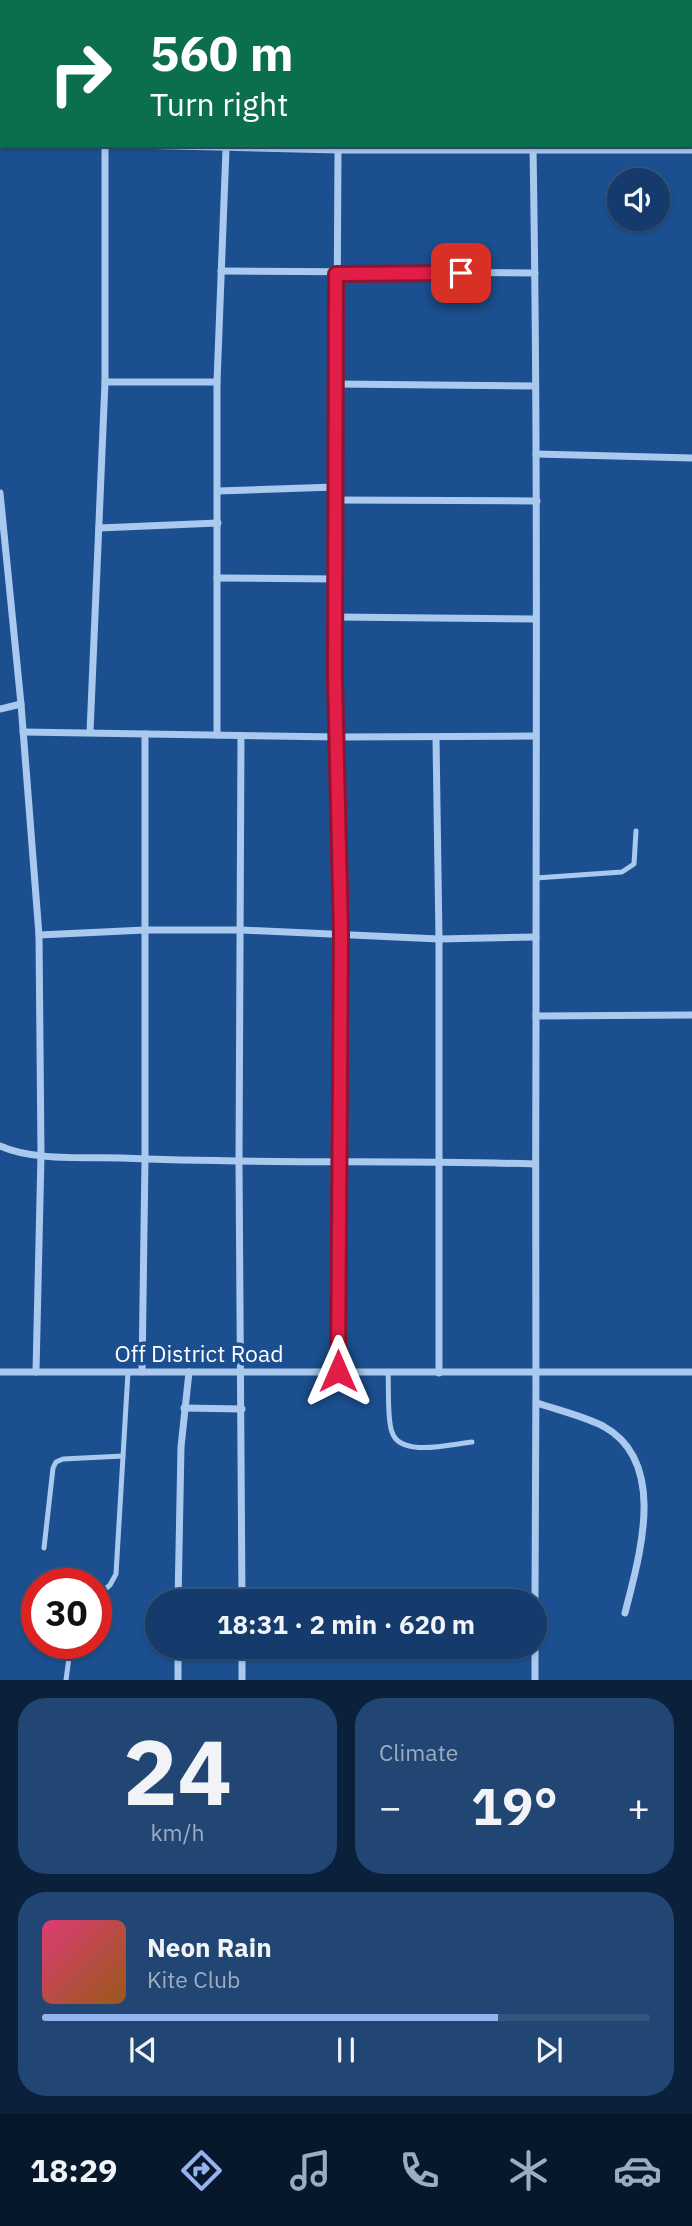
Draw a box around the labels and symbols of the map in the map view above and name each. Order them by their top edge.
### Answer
pin [431,243,491,303]
position arrow [301,1334,375,1408]
street label: Off District Road [114,1338,284,1368]
speed limit sign: 30 [21,1568,112,1659]

